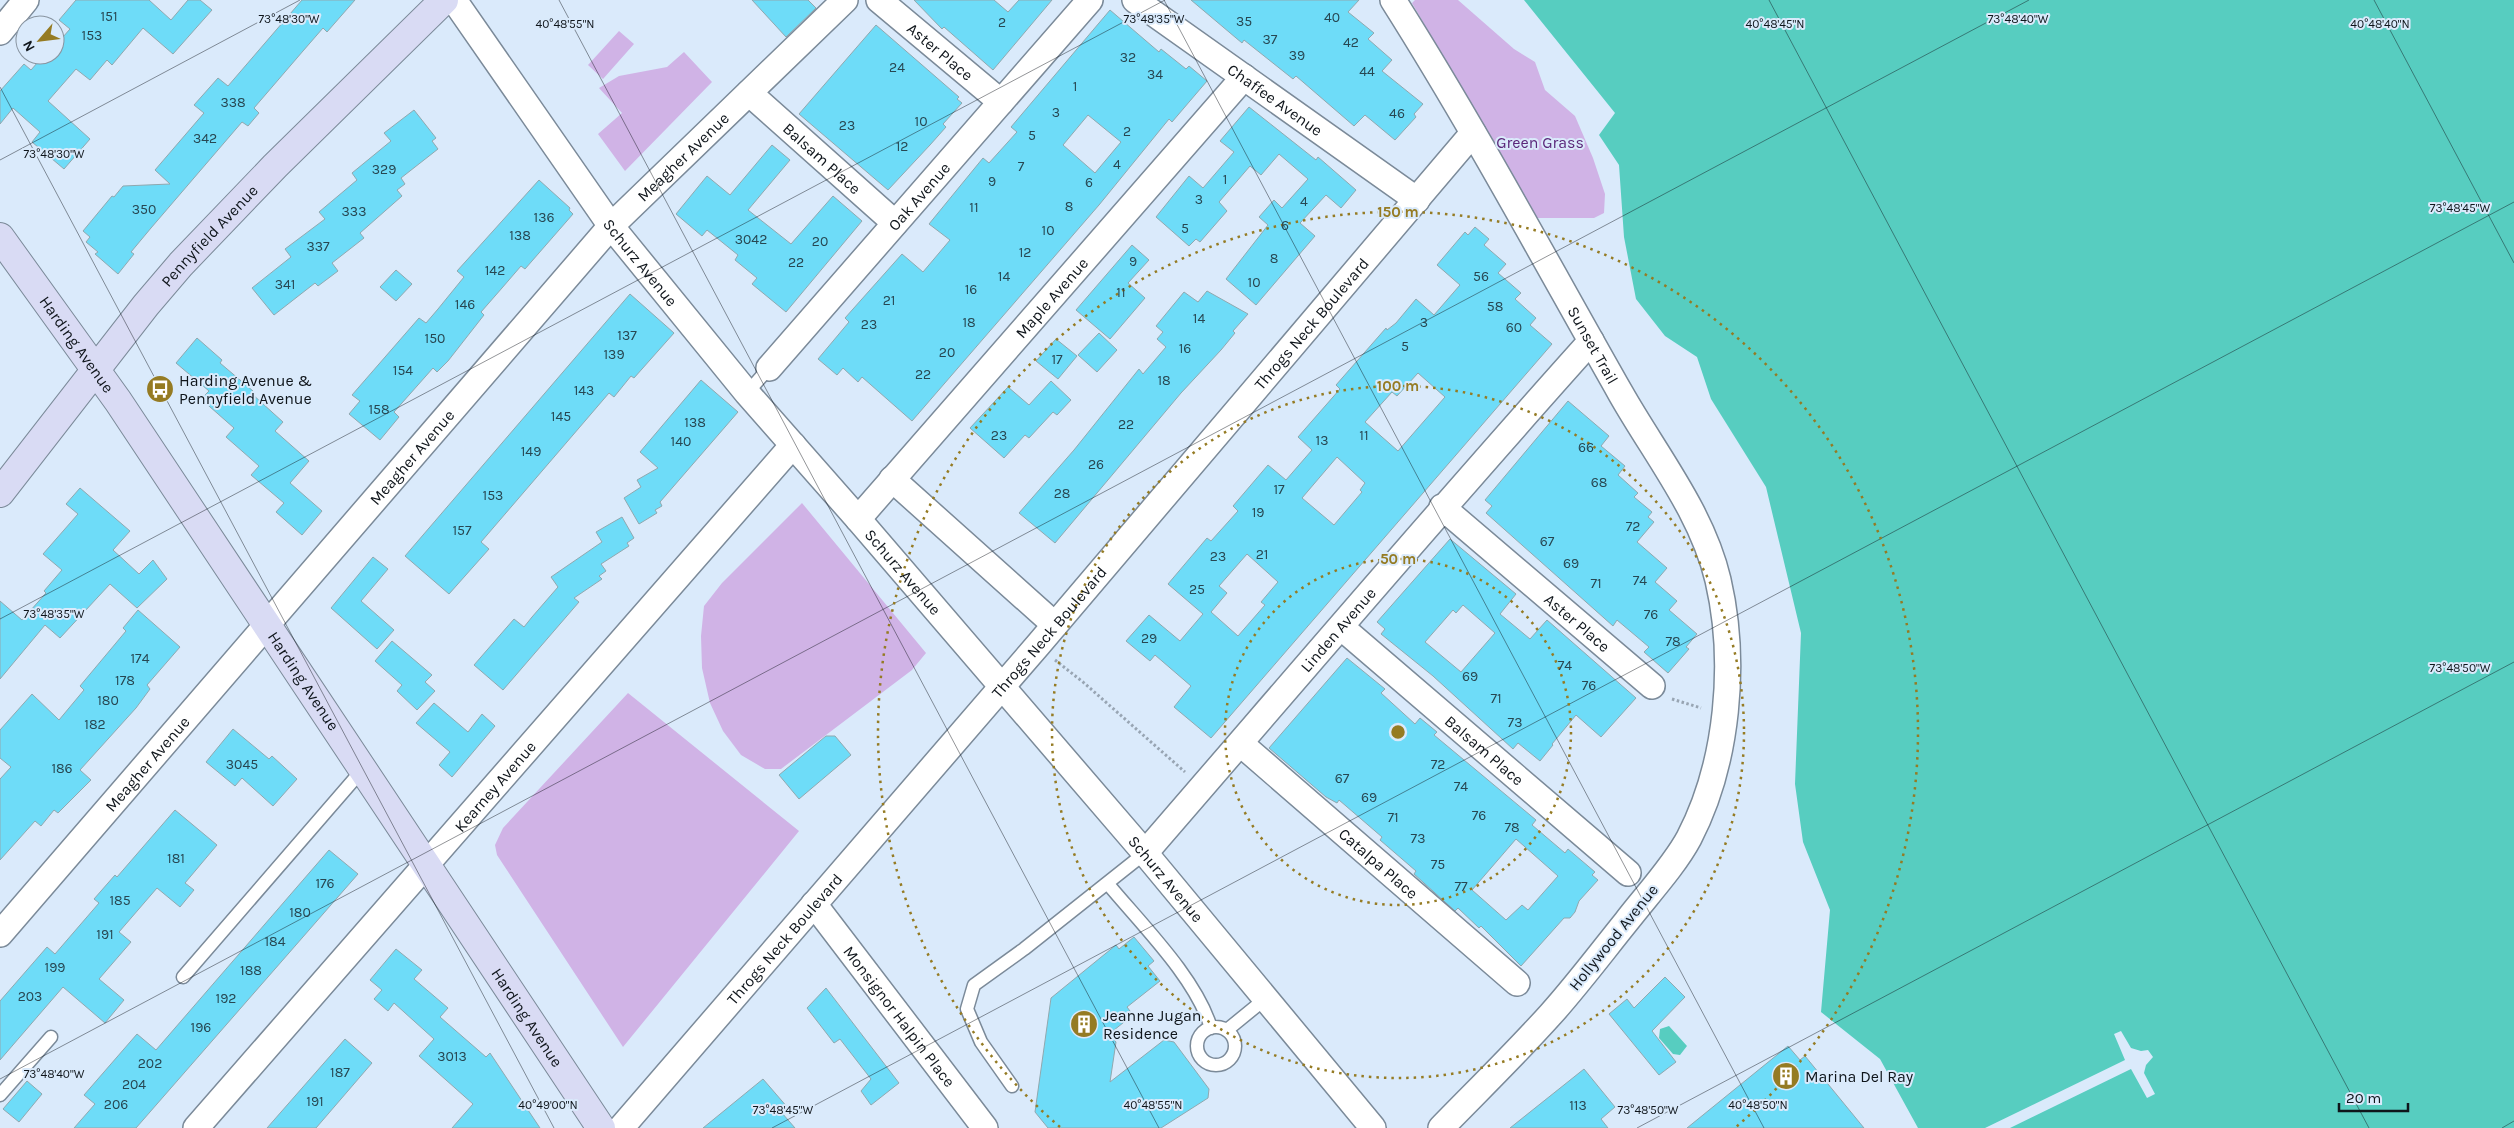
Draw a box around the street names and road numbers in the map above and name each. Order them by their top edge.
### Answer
street label: Aster Place [903,19,977,85]
street label: Chaffee Avenue [1224,60,1326,140]
street label: Meagher Avenue [633,109,733,205]
street label: Balsam Place [779,119,865,198]
street label: Oak Avenue [884,158,954,235]
street label: Pennyfield Avenue [157,181,262,291]
street label: Schurz Avenue [599,215,681,310]
street label: Maple Avenue [1011,254,1092,342]
street label: Throgs Neck Boulevard [1250,254,1373,394]
street label: Harding Avenue [35,292,118,397]
street label: Sunset Trail [1564,303,1622,387]
street label: Meagher Avenue [366,406,458,509]
street label: Schurz Avenue [861,525,945,619]
street label: Throgs Neck Boulevard [988,563,1111,702]
street label: Linden Avenue [1296,584,1380,676]
street label: Aster Place [1540,590,1614,656]
street label: Harding Avenue [264,628,343,734]
street label: Balsam Place [1441,711,1528,789]
street label: Meagher Avenue [101,712,194,816]
street label: Kearney Avenue [450,737,540,836]
street label: Catalpa Place [1335,824,1422,903]
street label: Schurz Avenue [1124,832,1207,926]
street label: Throgs Neck Boulevard [723,870,847,1009]
street label: Hollywood Avenue [1565,880,1662,994]
street label: Monsignor Halpin Place [839,942,959,1091]
street label: Harding Avenue [487,965,567,1071]

